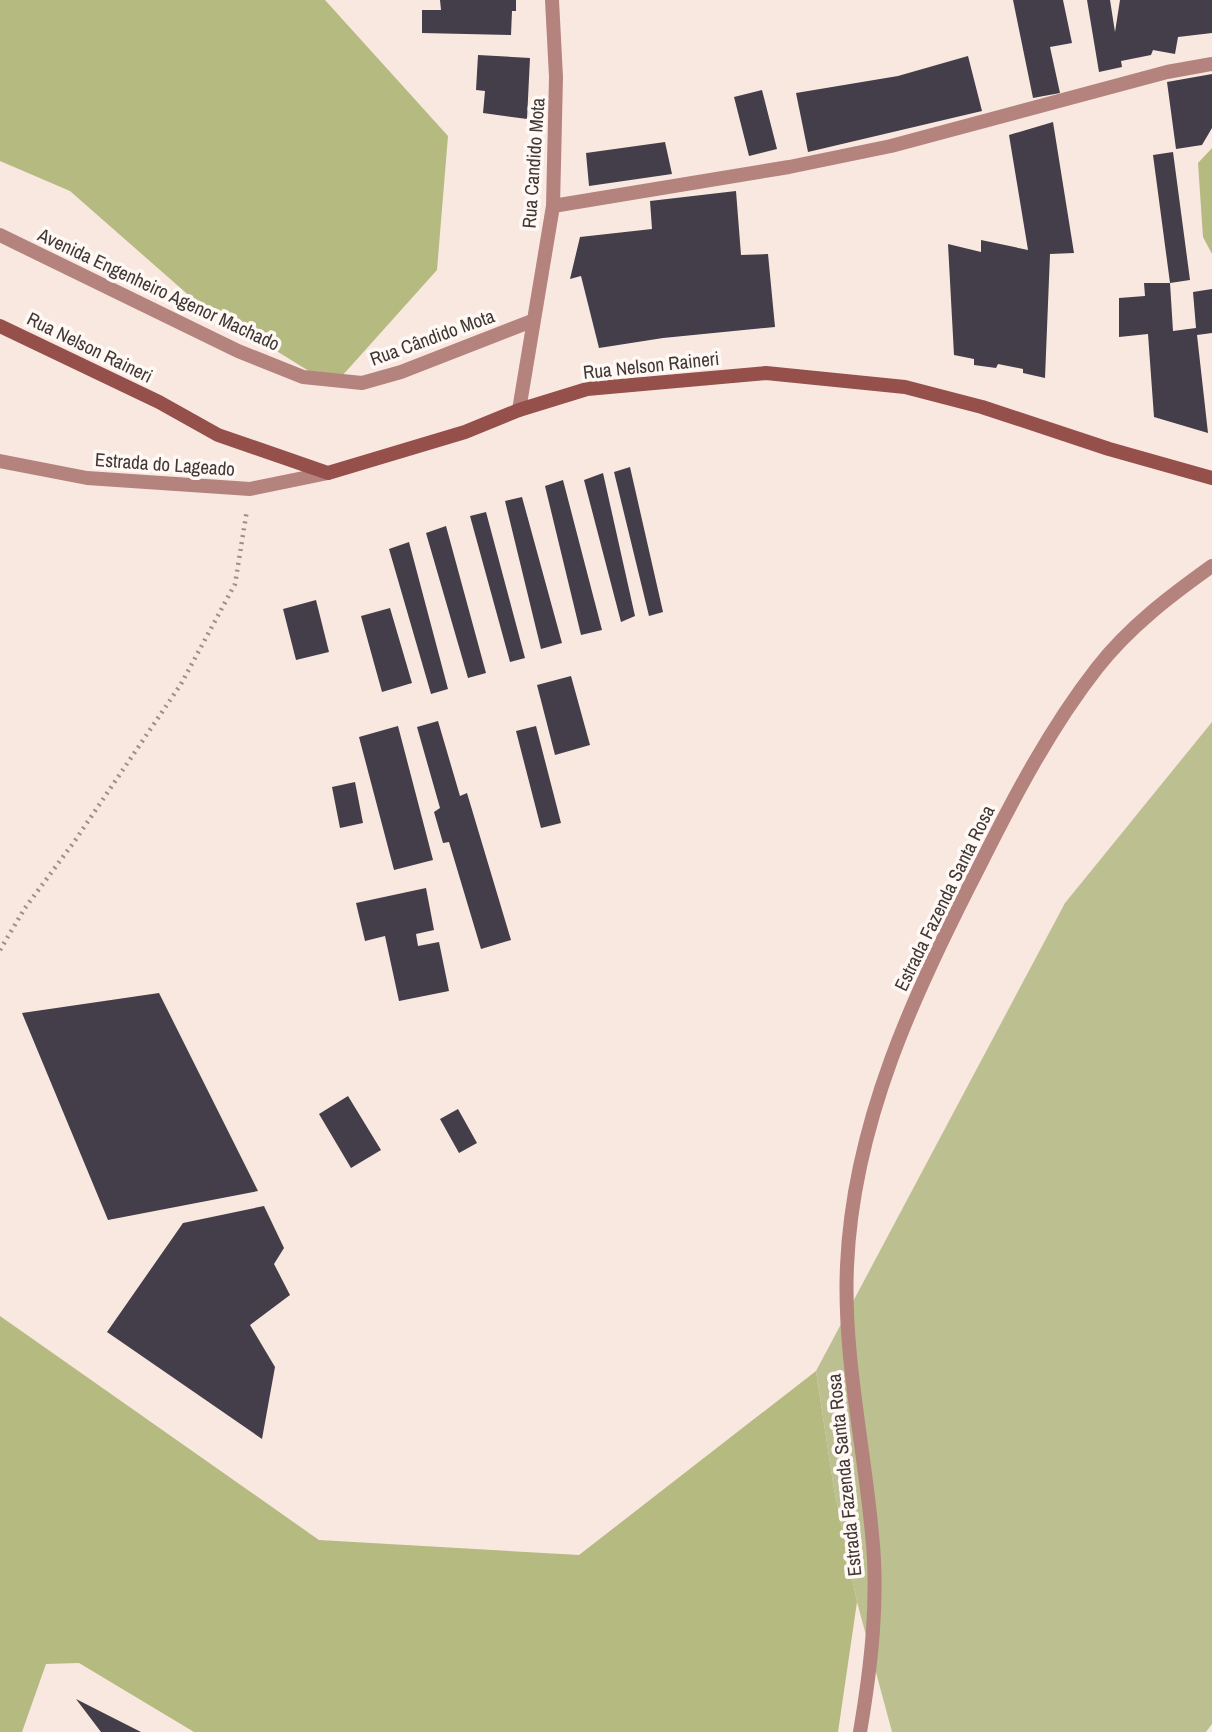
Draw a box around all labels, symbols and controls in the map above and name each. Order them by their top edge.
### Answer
street label: Rua Candido Mota [515,97,551,229]
street label: Avenida Engenheiro Agenor Machado [33,221,284,357]
street label: Rua Cândido Mota [366,302,498,372]
street label: Rua Nelson Raineri [23,305,157,389]
street label: Rua Nelson Raineri [582,345,720,385]
street label: Estrada do Lageado [94,446,236,482]
street label: Estrada Fazenda Santa Rosa [888,800,1000,995]
street label: Estrada Fazenda Santa Rosa [820,1372,868,1578]

